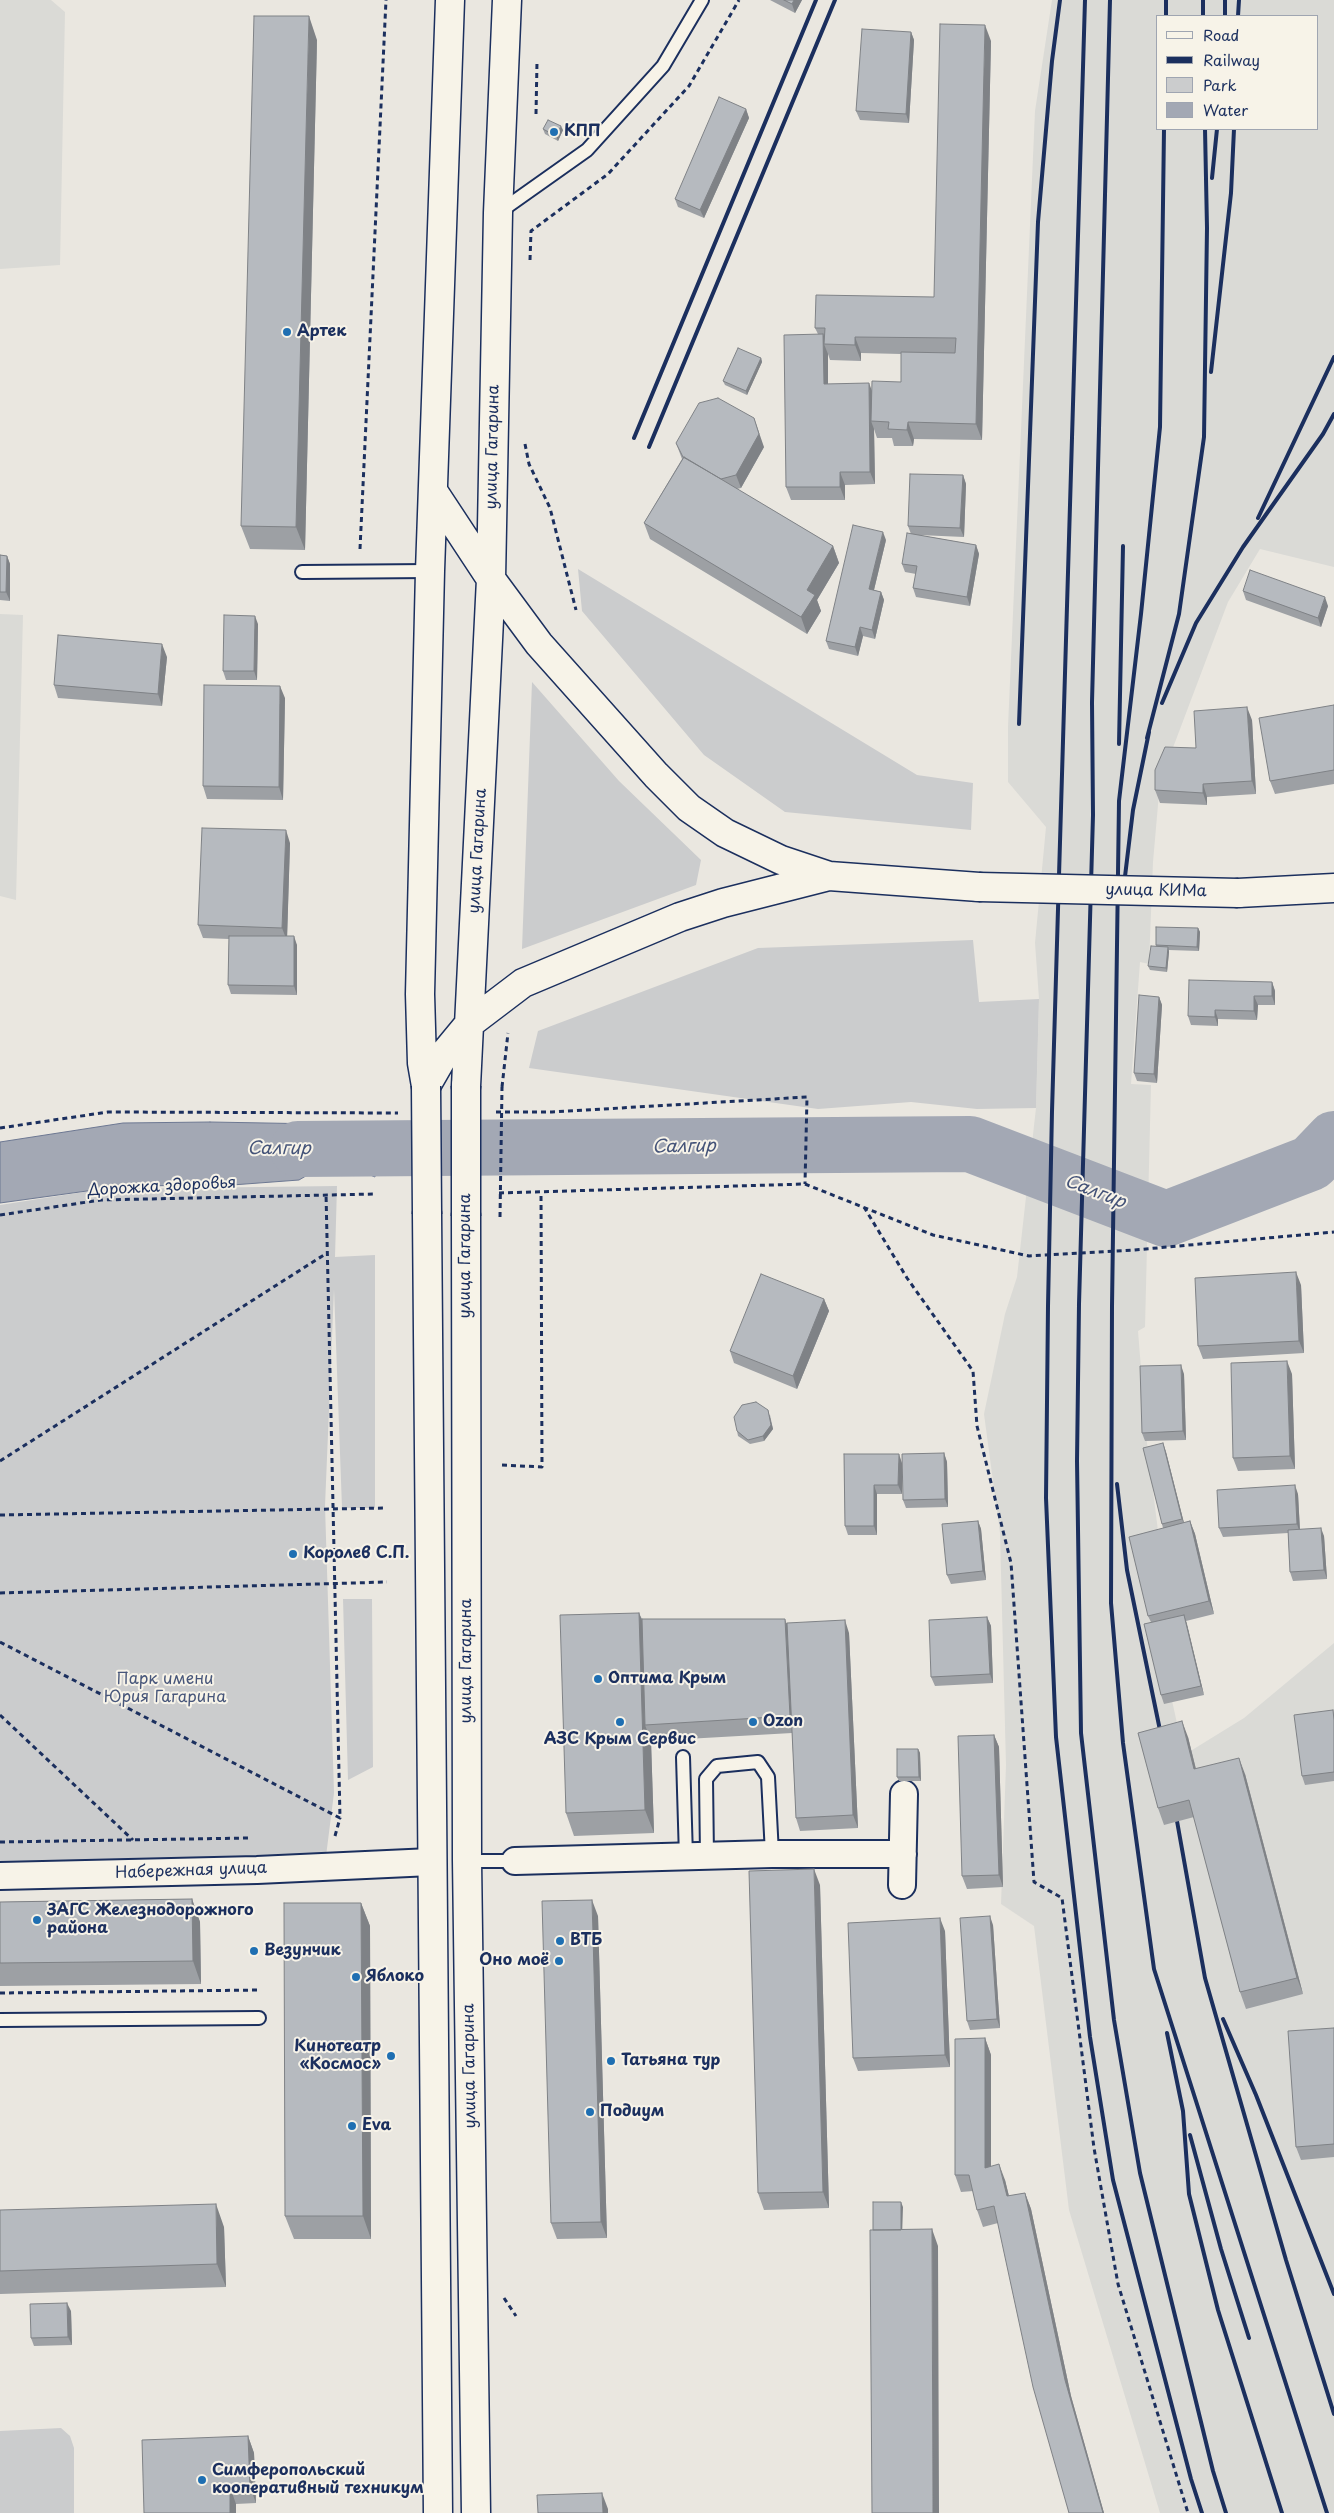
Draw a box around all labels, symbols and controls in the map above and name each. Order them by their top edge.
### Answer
legend [1156,15,1319,130]
text: Road [1203,23,1239,46]
text: Railway [1203,48,1260,71]
text: Park [1203,73,1237,96]
text: Water [1203,98,1248,121]
place label: КПП [564,122,601,142]
marker: КПП [548,126,560,138]
place label: Артек [297,322,346,342]
marker: Артек [281,326,293,338]
street label: улица Гагарина [482,384,504,510]
street label: улица Гагарина [465,788,491,914]
street label: улица КИМа [1105,881,1207,901]
water label: Салгир [652,1136,716,1158]
water label: Салгир [247,1138,311,1160]
water label: Салгир [1061,1171,1129,1213]
street label: Дорожка здоровья [87,1174,237,1200]
street label: улица Гагарина [456,1193,476,1319]
place label: Королев С.П. [303,1544,409,1564]
marker: Королев С.П. [287,1548,299,1560]
street label: улица Гагарина [457,1598,477,1724]
place label: Оптима Крым [608,1669,726,1689]
park label: Парк имени Юрия Гагарина [104,1670,226,1708]
marker: Оптима Крым [592,1673,604,1685]
place label: Ozon [763,1712,803,1732]
marker: АЗС Крым Сервис [614,1716,626,1728]
marker: Ozon [747,1716,759,1728]
place label: АЗС Крым Сервис [544,1730,696,1750]
street label: Набережная улица [115,1859,267,1883]
place label: ЗАГС Железнодорожного района [47,1901,254,1939]
marker: ЗАГС Железнодорожного района [31,1914,43,1926]
place label: ВТБ [570,1931,602,1951]
marker: ВТБ [554,1935,566,1947]
place label: Везунчик [264,1941,341,1961]
marker: Везунчик [248,1945,260,1957]
place label: Оно моё [479,1951,549,1971]
marker: Оно моё [553,1955,565,1967]
place label: Яблоко [366,1967,424,1987]
marker: Яблоко [350,1971,362,1983]
street label: улица Гагарина [459,2003,481,2129]
place label: Кинотеатр «Космос» [294,2037,381,2075]
marker: Кинотеатр «Космос» [385,2050,397,2062]
place label: Татьяна тур [621,2051,720,2071]
marker: Татьяна тур [605,2055,617,2067]
place label: Подиум [600,2102,664,2122]
marker: Подиум [584,2106,596,2118]
place label: Eva [362,2116,391,2136]
marker: Eva [346,2120,358,2132]
place label: Симферопольский кооперативный техникум [212,2461,424,2499]
marker: Симферопольский кооперативный техникум [196,2474,208,2486]

